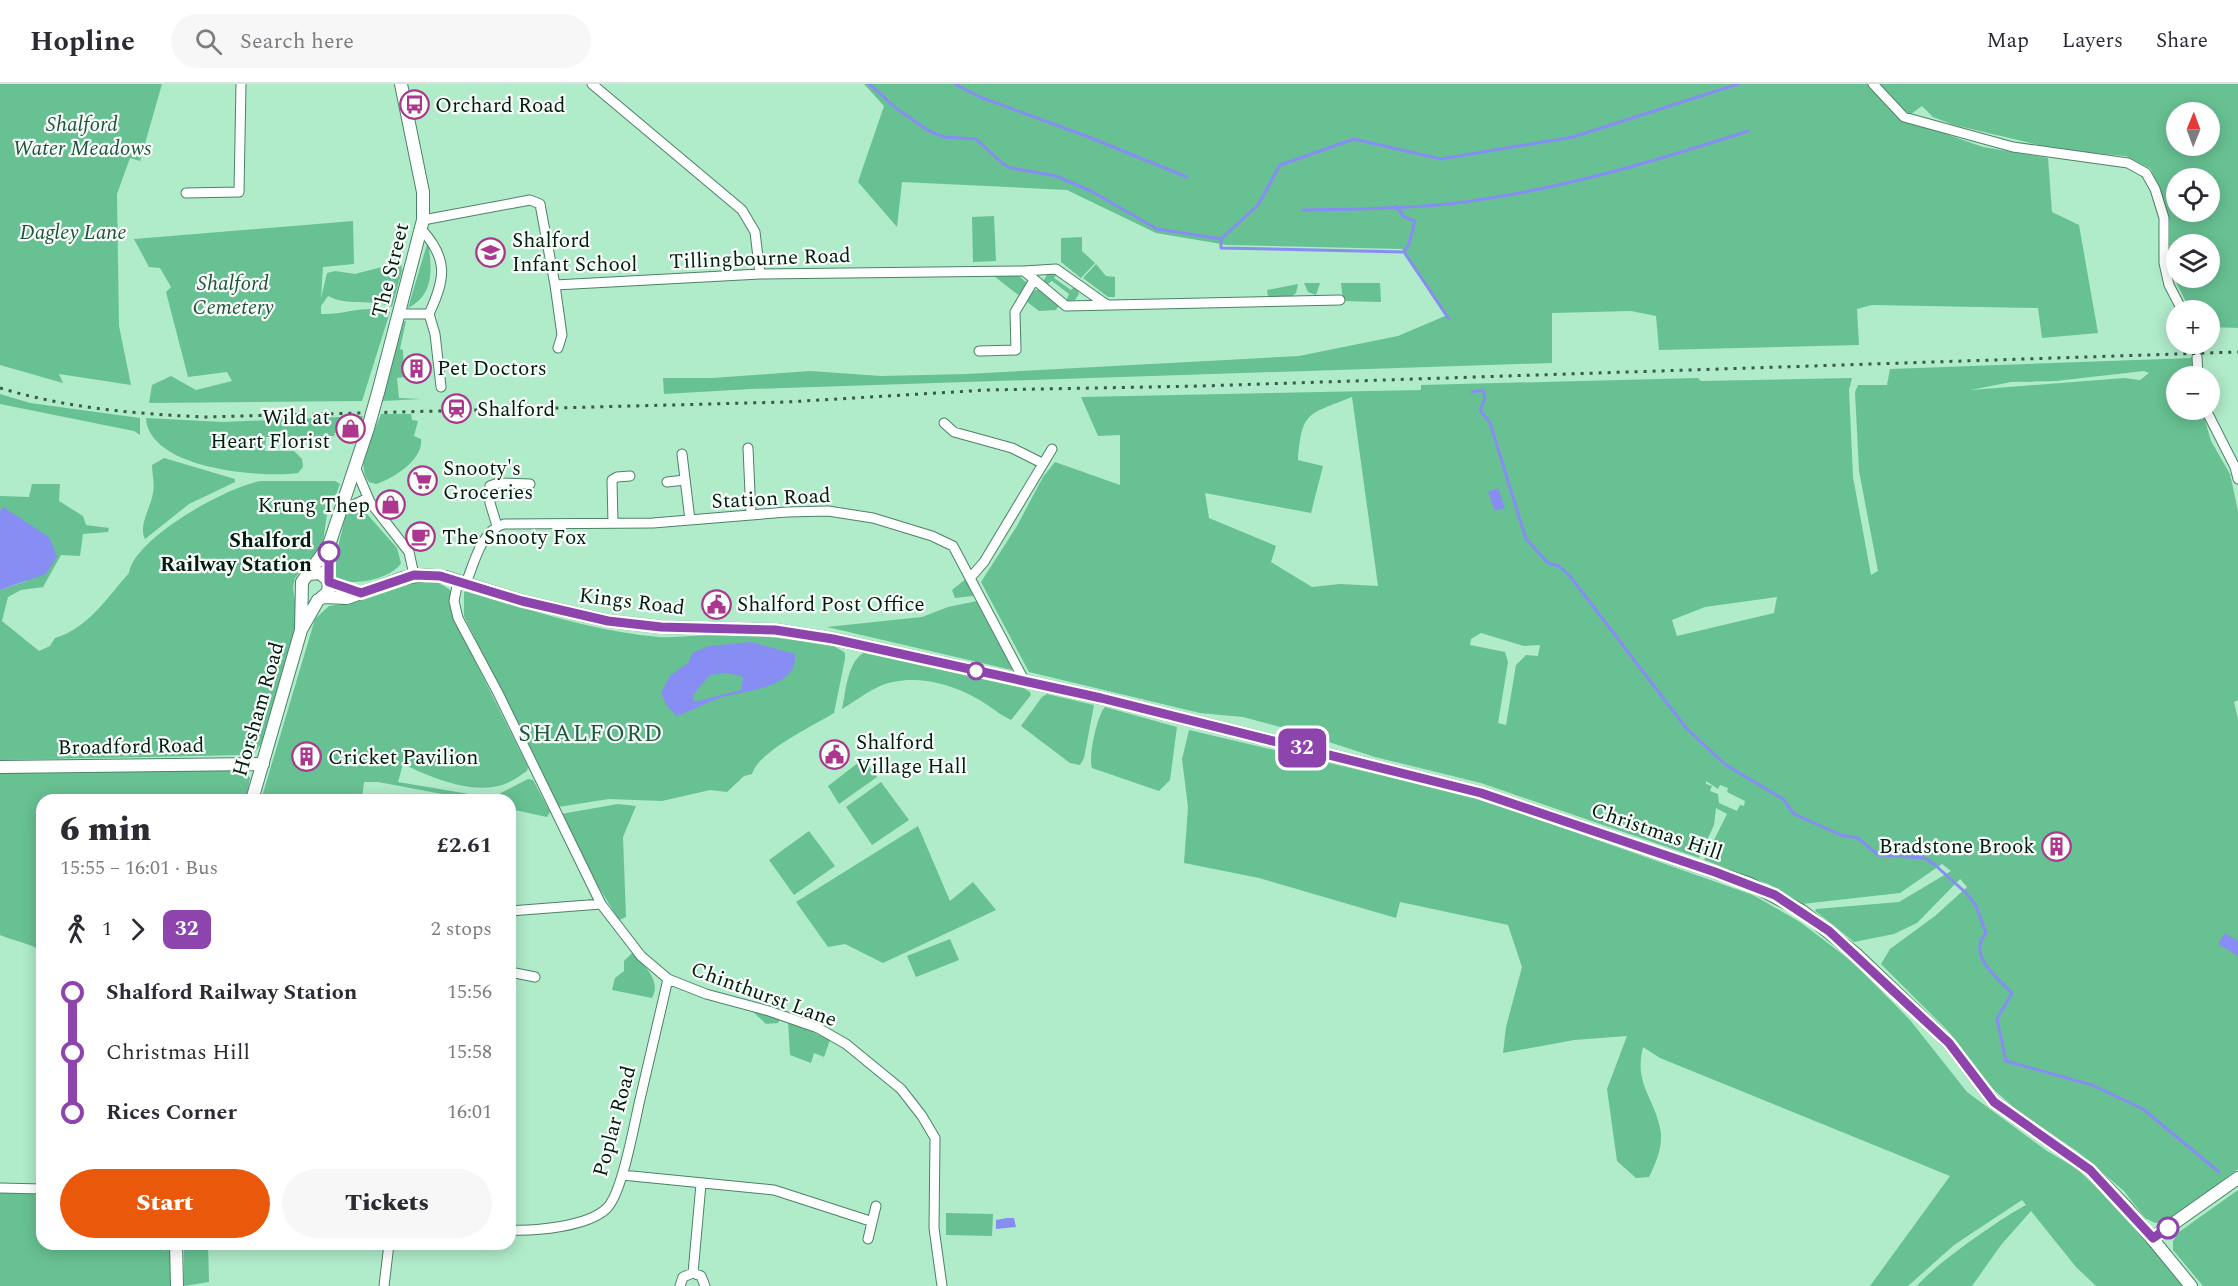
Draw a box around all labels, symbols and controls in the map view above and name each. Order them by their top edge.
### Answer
search box [171,14,591,68]
text: Hopline [30,20,135,63]
icon: search [192,25,225,58]
text: Search here [240,25,354,58]
text: Map [1987,25,2029,57]
text: Layers [2062,25,2123,57]
text: Share [2156,25,2208,57]
bus stop icon: Orchard Road [398,89,430,121]
place label: Orchard Road [435,90,565,122]
north arrow [2166,102,2220,156]
map controls [2166,102,2220,420]
park label: Shalford Water Meadows [13,109,152,165]
button: locate [2166,168,2220,222]
park label: Dagley Lane [19,217,127,249]
street label: The Street [364,219,418,321]
place label: Shalford Infant School [512,225,637,281]
button: layers [2166,234,2220,288]
school or university icon: Shalford Infant School [475,236,507,268]
street label: Tillingbourne Road [669,240,851,278]
park label: Shalford Cemetery [192,268,274,324]
button: + [2166,300,2220,354]
building icon: Pet Doctors [400,352,432,384]
place label: Pet Doctors [437,353,547,385]
button: − [2166,366,2220,420]
station icon: Shalford [440,393,472,425]
place label: Shalford [477,394,555,426]
place label: Wild at Heart Florist [210,402,330,458]
shop icon: Wild at Heart Florist [335,413,367,445]
place label: Snooty's Groceries [443,453,533,509]
supermarket icon: Snooty's Groceries [406,464,438,496]
street label: Station Road [711,480,831,518]
shop icon: Krung Thep [375,489,407,521]
place label: Krung Thep [258,490,370,522]
cafe icon: The Snooty Fox [405,521,437,553]
place label: The Snooty Fox [442,522,587,554]
place label: Shalford Railway Station [160,525,312,581]
marker: Shalford Railway Station [318,541,340,563]
street label: Kings Road [577,580,687,624]
public building icon: Shalford Post Office [700,588,732,620]
place label: Shalford Post Office [737,589,925,621]
street label: Horsham Road [224,638,293,780]
unlabelled marker [967,662,985,680]
district label: SHALFORD [518,716,664,752]
place label: Shalford Village Hall [856,727,967,783]
line badge: 32 [1275,728,1329,768]
street label: Broadford Road [57,730,205,764]
text: 32 [1290,732,1314,764]
public building icon: Shalford Village Hall [819,738,851,770]
building icon: Cricket Pavilion [291,741,323,773]
place label: Cricket Pavilion [328,742,479,774]
street label: Christmas Hill [1587,794,1727,869]
text: 6 min [60,805,151,855]
text: £2.61 [437,829,492,862]
building icon: Bradstone Brook [2040,830,2072,862]
place label: Bradstone Brook [1879,831,2035,863]
text: 15:55 – 16:01 · Bus [60,853,218,883]
icon: walk [60,913,93,946]
icon: forward [121,913,154,946]
text: 32 [175,913,199,945]
text: 1 [102,914,112,944]
text: 2 stops [431,914,492,944]
street label: Chinthurst Lane [686,954,841,1036]
text: Shalford Railway Station [106,976,357,1009]
text: 15:56 [447,977,492,1007]
text: Christmas Hill [106,1036,250,1069]
text: 15:58 [447,1037,492,1067]
street label: Poplar Road [585,1062,645,1180]
text: Rices Corner [106,1096,237,1129]
text: 16:01 [447,1097,492,1127]
button: Start [60,1169,270,1238]
button: Tickets [282,1169,492,1238]
unlabelled marker [2157,1217,2179,1239]

